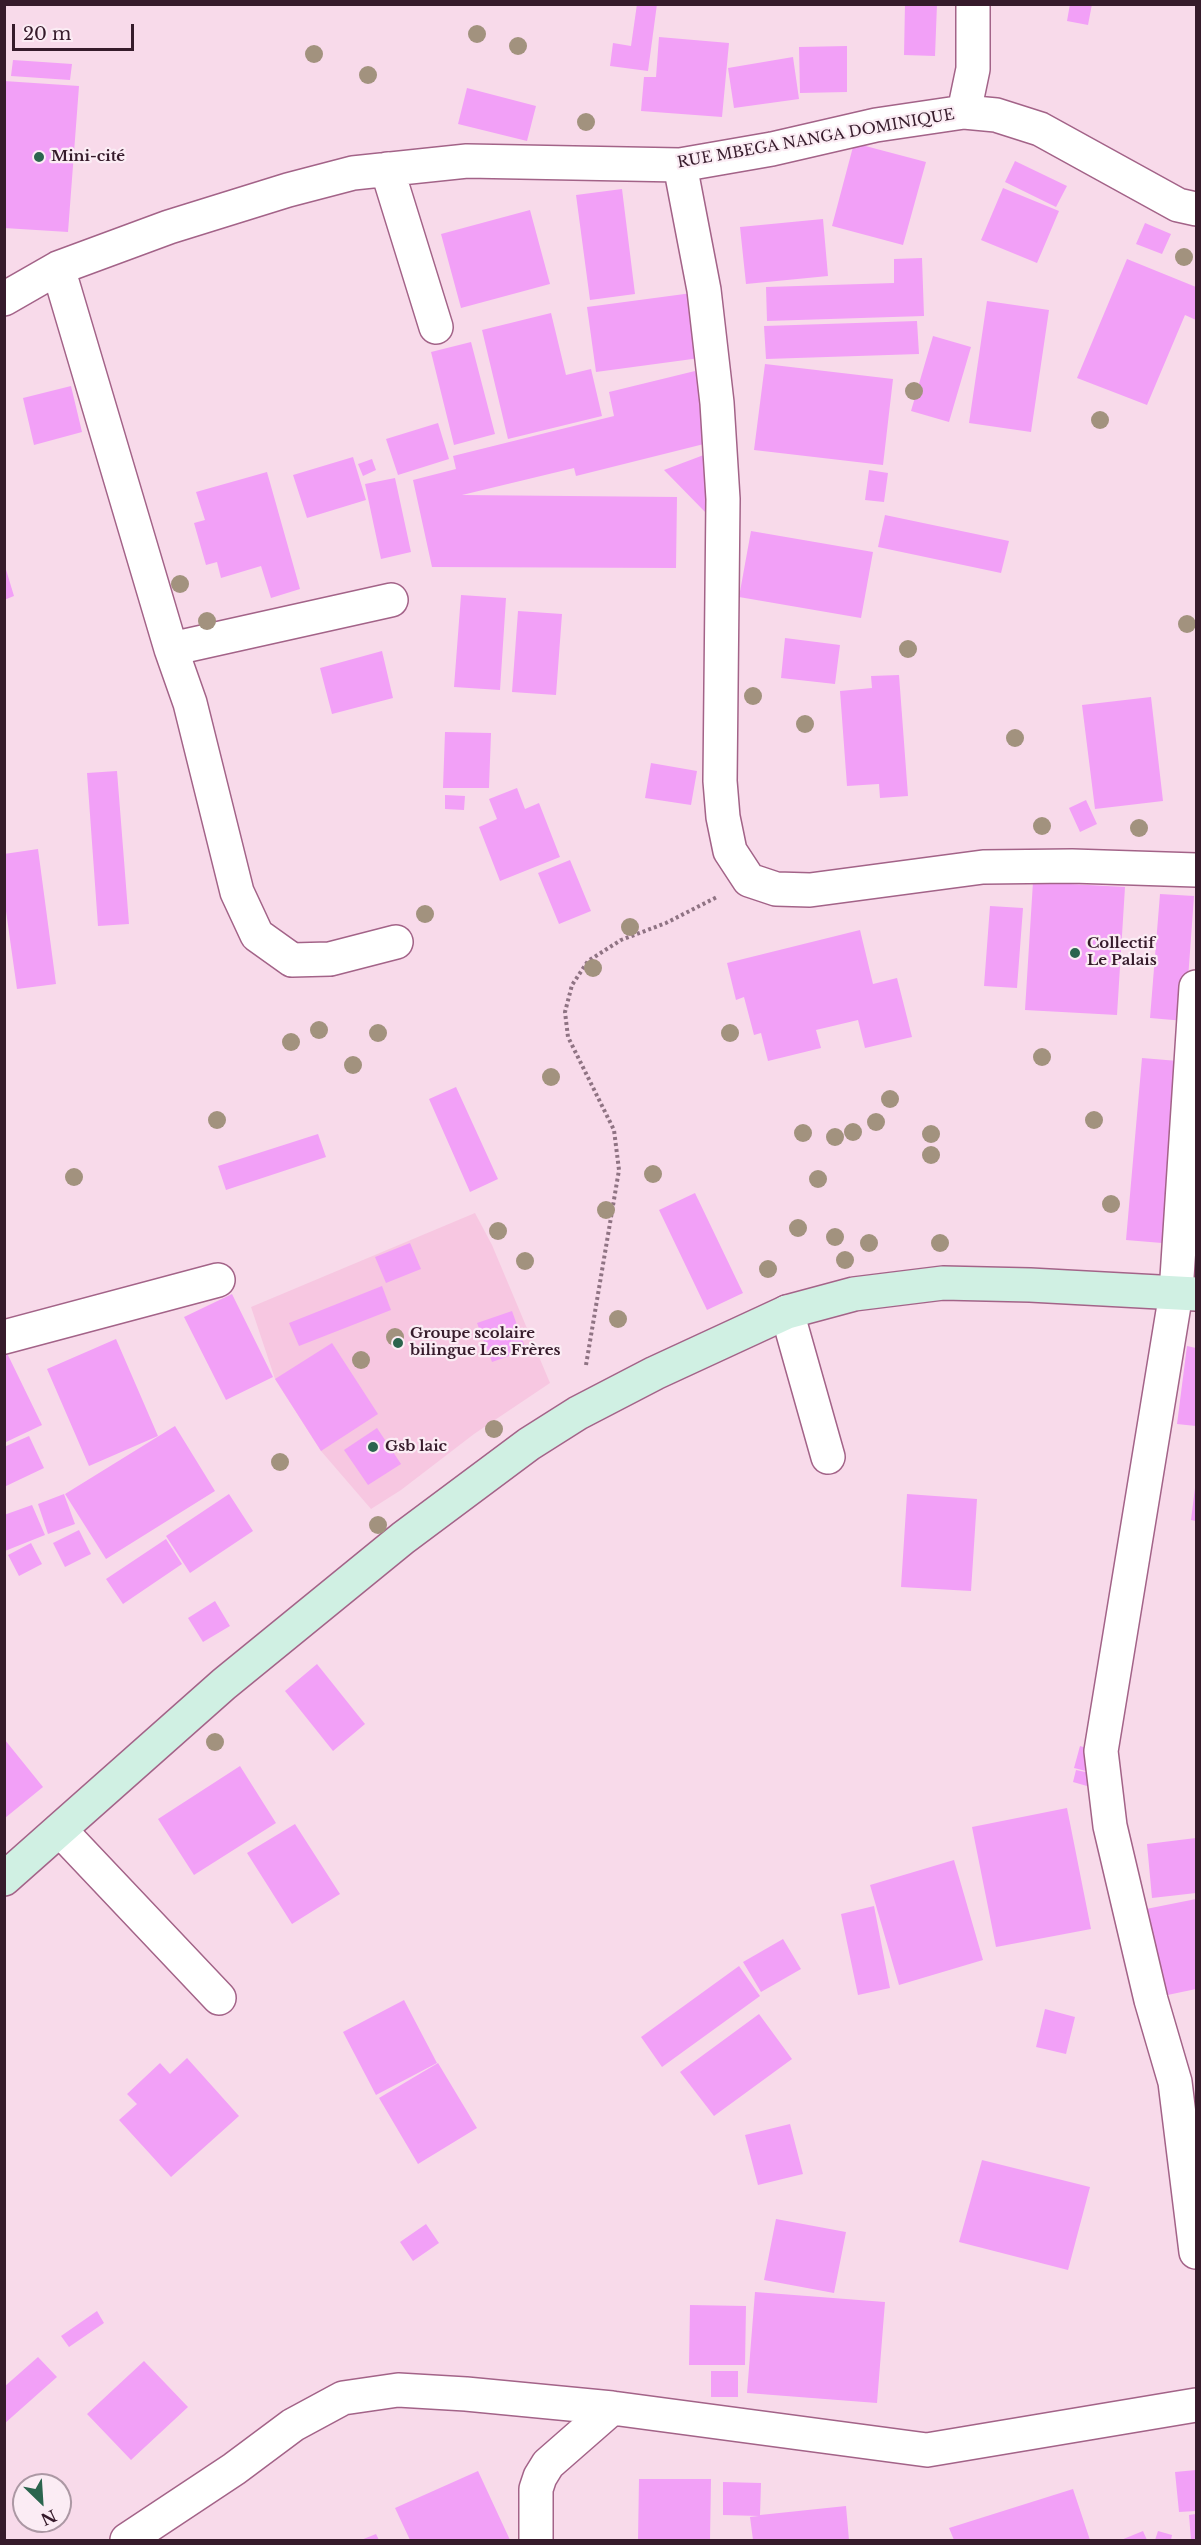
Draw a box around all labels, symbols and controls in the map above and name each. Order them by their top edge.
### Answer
scale bar [15,12,136,50]
text: 20 m [23,23,71,45]
street label: RUE MBEGA NANGA DOMINIQUE [676,106,956,172]
place label: Mini-cité [51,148,125,166]
marker: Mini-cité [32,150,46,164]
place label: Collectif Le Palais [1087,935,1157,970]
marker: Collectif Le Palais [1068,946,1082,960]
place label: Groupe scolaire bilingue Les Frères [410,1325,560,1360]
marker: Groupe scolaire bilingue Les Frères [391,1336,405,1350]
place label: Gsb laic [385,1438,447,1456]
marker: Gsb laic [366,1440,380,1454]
north arrow [12,2473,72,2533]
text: N [38,2505,60,2530]

